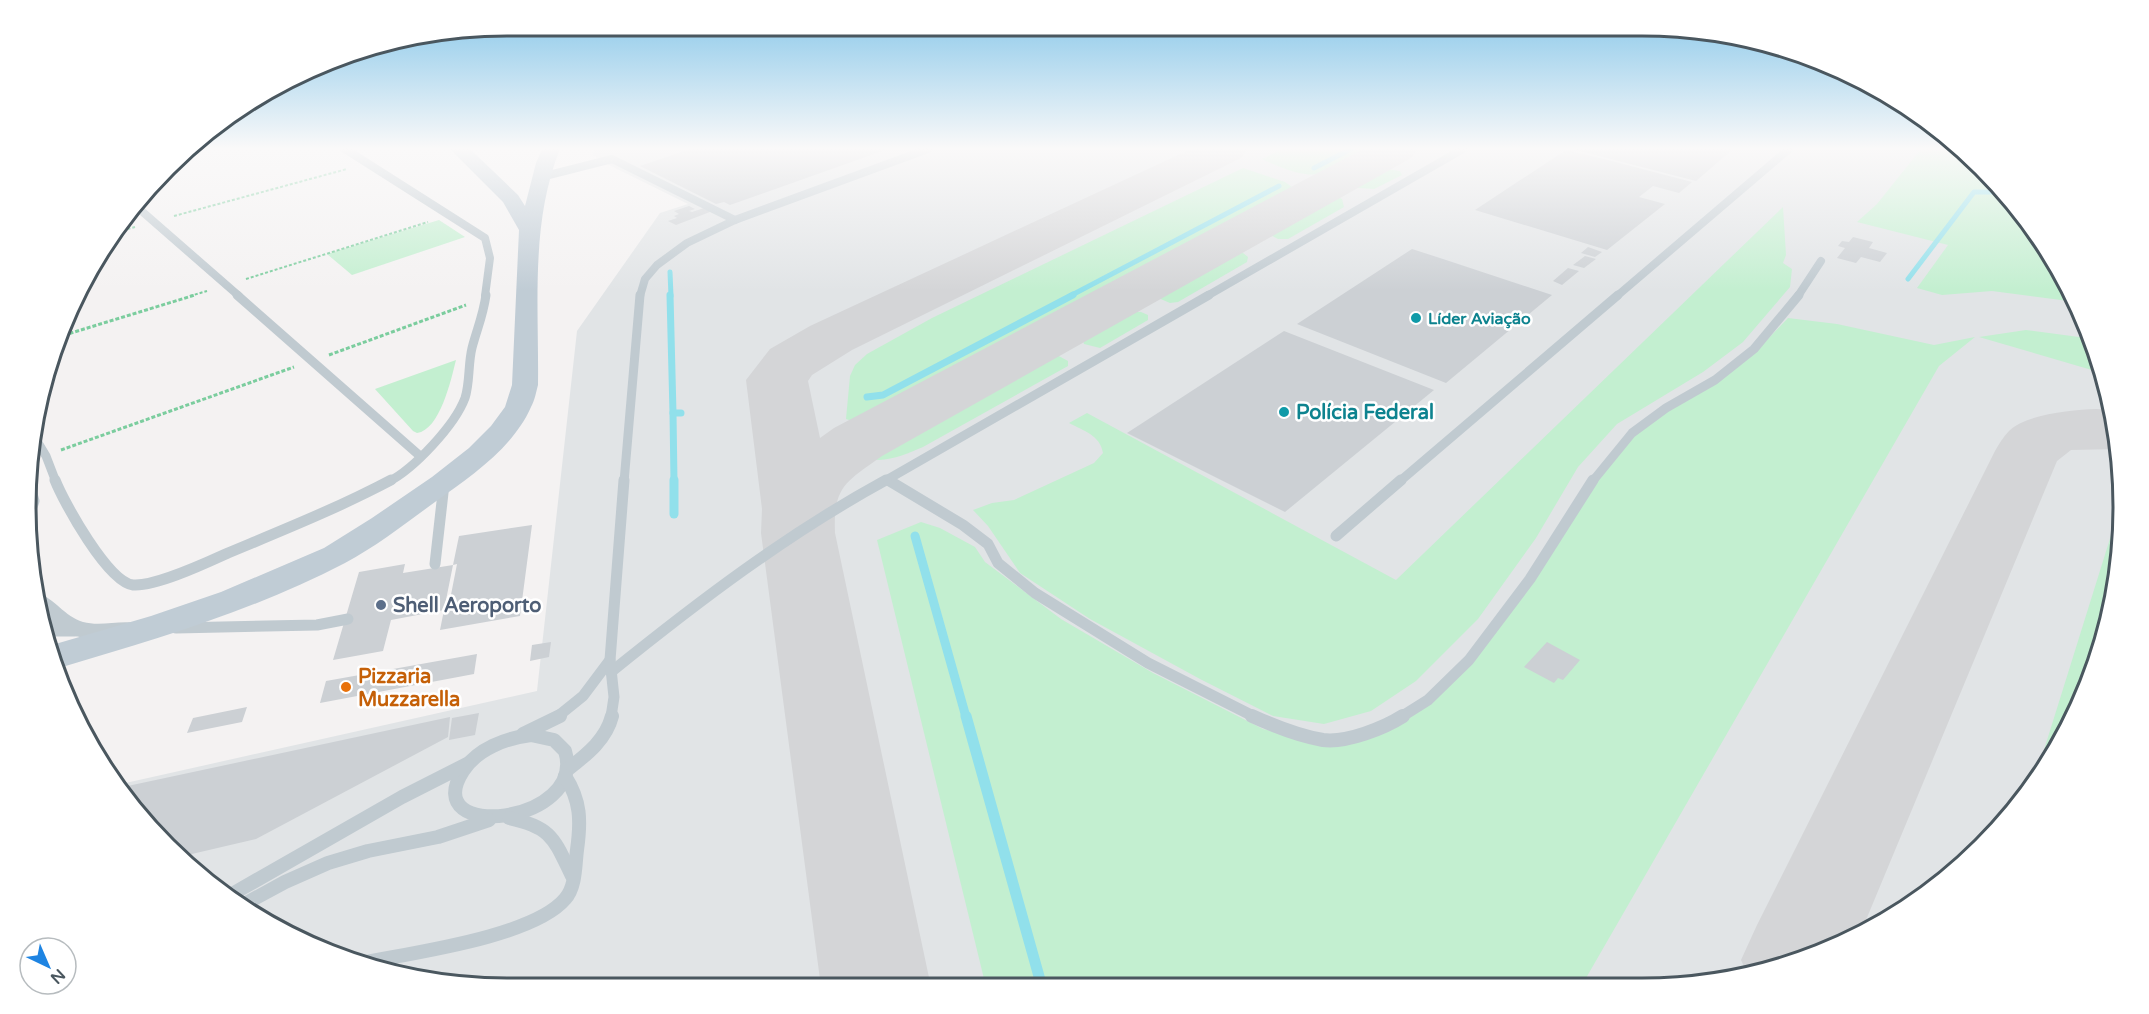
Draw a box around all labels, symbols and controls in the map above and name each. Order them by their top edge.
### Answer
place label: Líder Aviação [1428,309,1531,329]
marker: Líder Aviação [1409,311,1423,325]
place label: Polícia Federal [1296,401,1434,425]
marker: Polícia Federal [1277,405,1291,419]
place label: Shell Aeroporto [393,594,541,618]
marker: Shell Aeroporto [374,598,388,612]
place label: Pizzaria Muzzarella [358,665,460,712]
marker: Pizzaria Muzzarella [339,680,353,694]
north arrow [18,936,78,996]
text: N [46,964,69,988]

